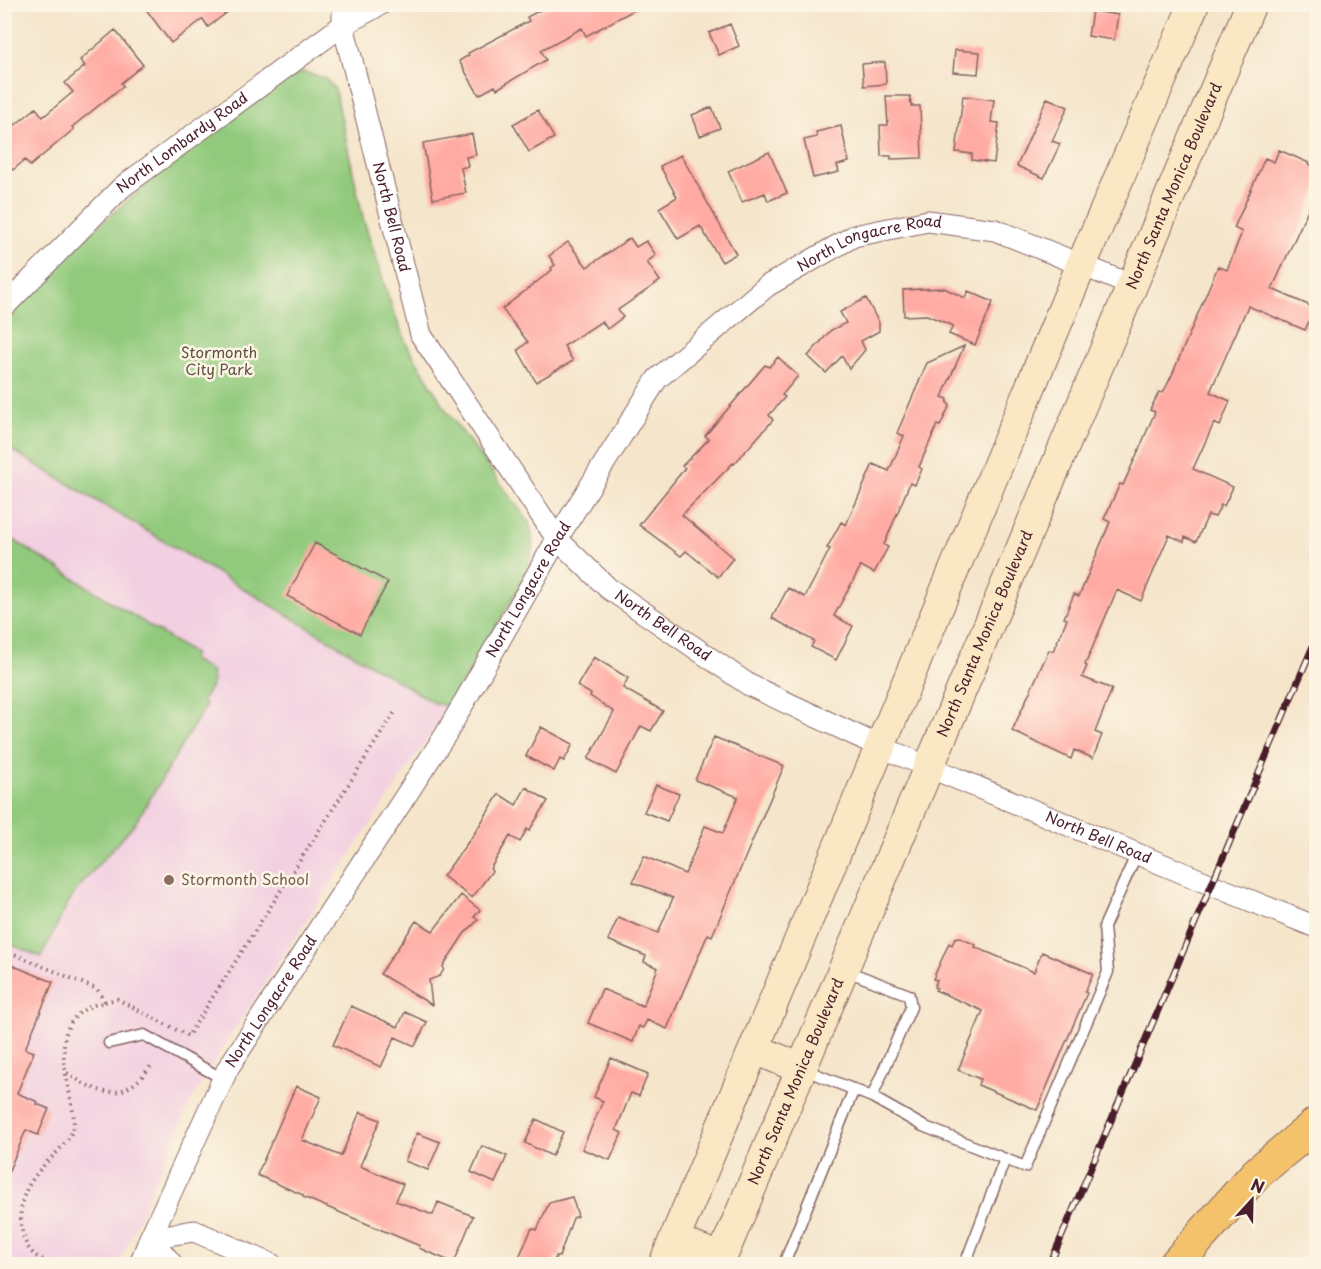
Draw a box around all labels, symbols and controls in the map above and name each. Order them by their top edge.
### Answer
street label: North Santa Monica Boulevard [1119,79,1227,293]
street label: North Lombardy Road [111,86,252,198]
street label: North Bell Road [368,159,418,274]
street label: North Longacre Road [792,208,944,277]
park label: Stormonth City Park [181,340,257,380]
street label: North Longacre Road [479,516,575,661]
street label: North Santa Monica Boulevard [930,526,1038,740]
street label: North Bell Road [611,583,717,666]
street label: North Bell Road [1042,804,1155,869]
place label: Stormonth School [181,867,309,890]
marker: Stormonth School [162,873,176,887]
street label: North Longacre Road [218,930,322,1072]
street label: North Santa Monica Boulevard [741,974,849,1188]
north arrow [1222,1170,1282,1230]
text: N [1248,1172,1268,1199]

